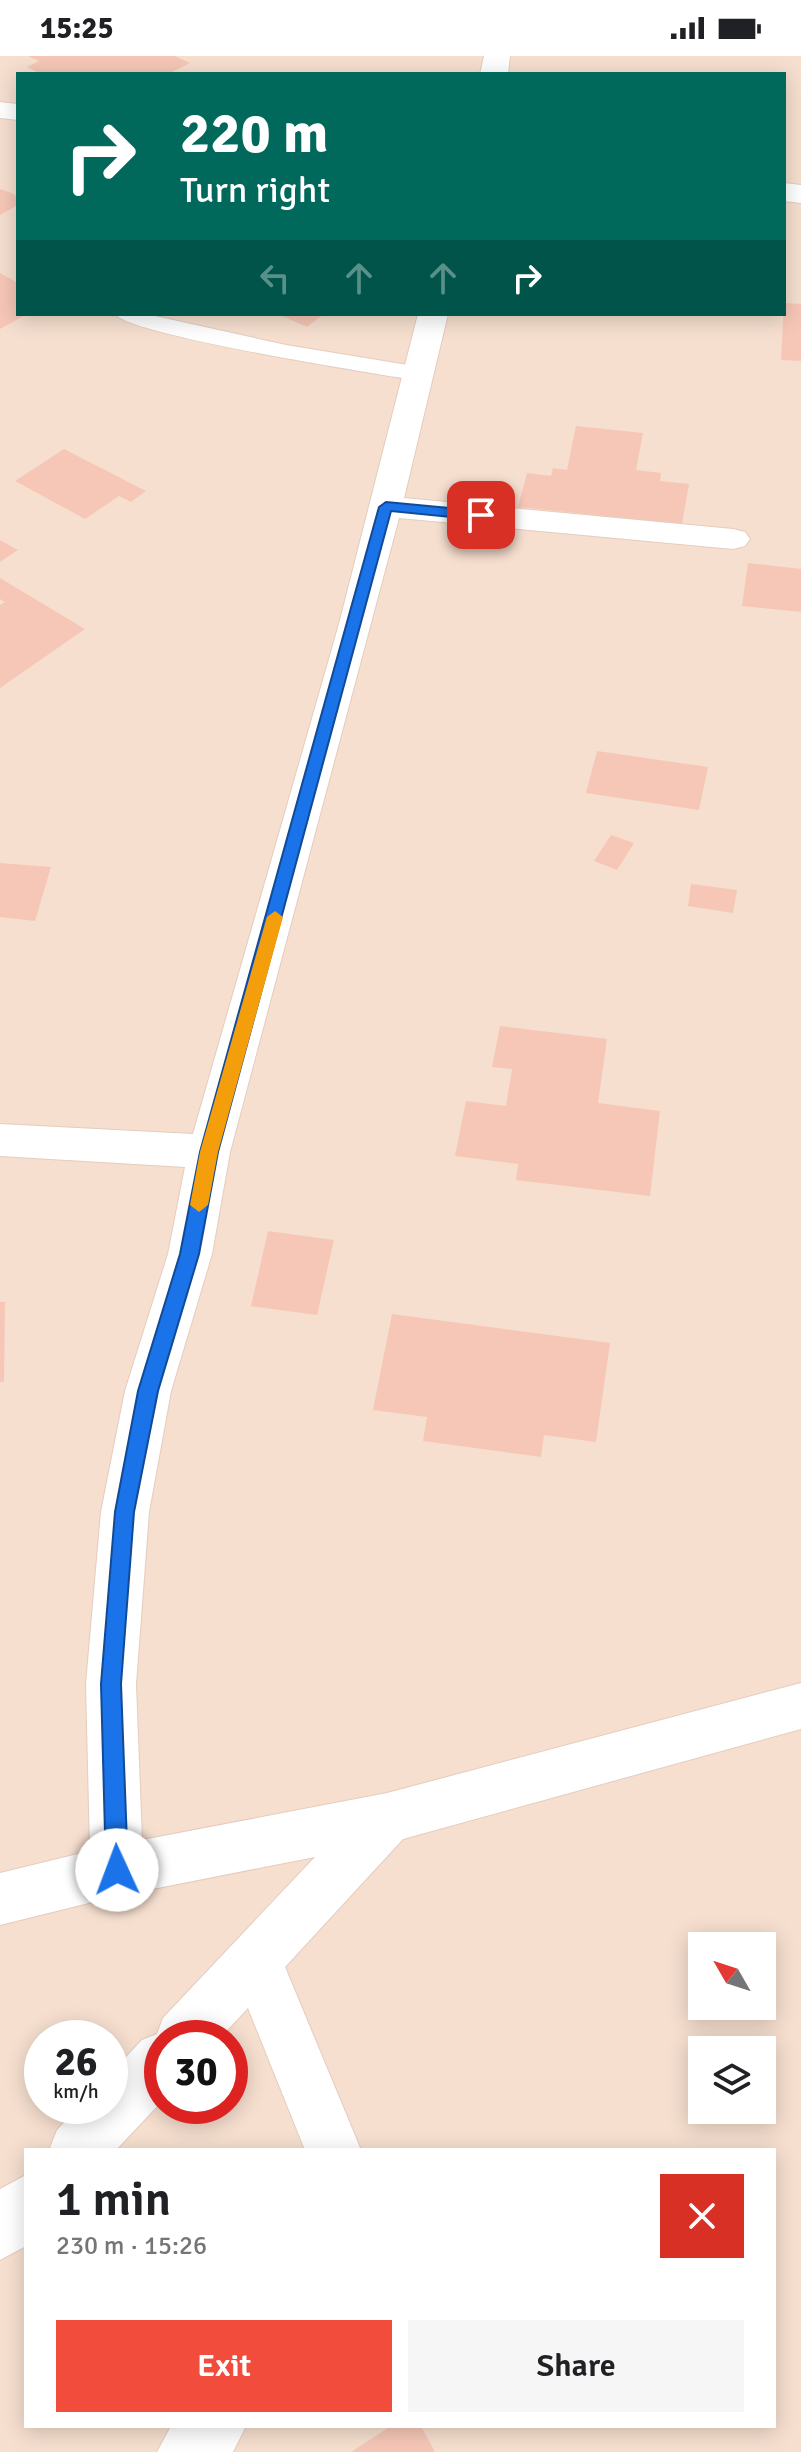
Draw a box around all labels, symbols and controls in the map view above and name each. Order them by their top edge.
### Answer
text: 15:25 [40,10,114,47]
text: 220 m [180,99,328,168]
icon: right [48,104,152,208]
text: Turn right [180,168,330,213]
icon: left [253,256,297,300]
icon: ahead [337,256,381,300]
icon: ahead [421,256,465,300]
icon: right [505,256,549,300]
pin [447,481,515,549]
icon: arrive [459,493,503,537]
position arrow [75,1828,159,1912]
north arrow [688,1932,776,2020]
map controls [688,1932,776,2124]
speed limit sign: 30 [144,2020,248,2124]
button: layers [688,2036,776,2124]
text: 26 [54,2037,98,2087]
text: km/h [53,2079,99,2104]
text: 1 min [56,2170,171,2229]
button: close [660,2174,744,2258]
text: 230 m · 15:26 [56,2230,207,2262]
button: Exit [56,2320,392,2412]
button: Share [408,2320,744,2412]

